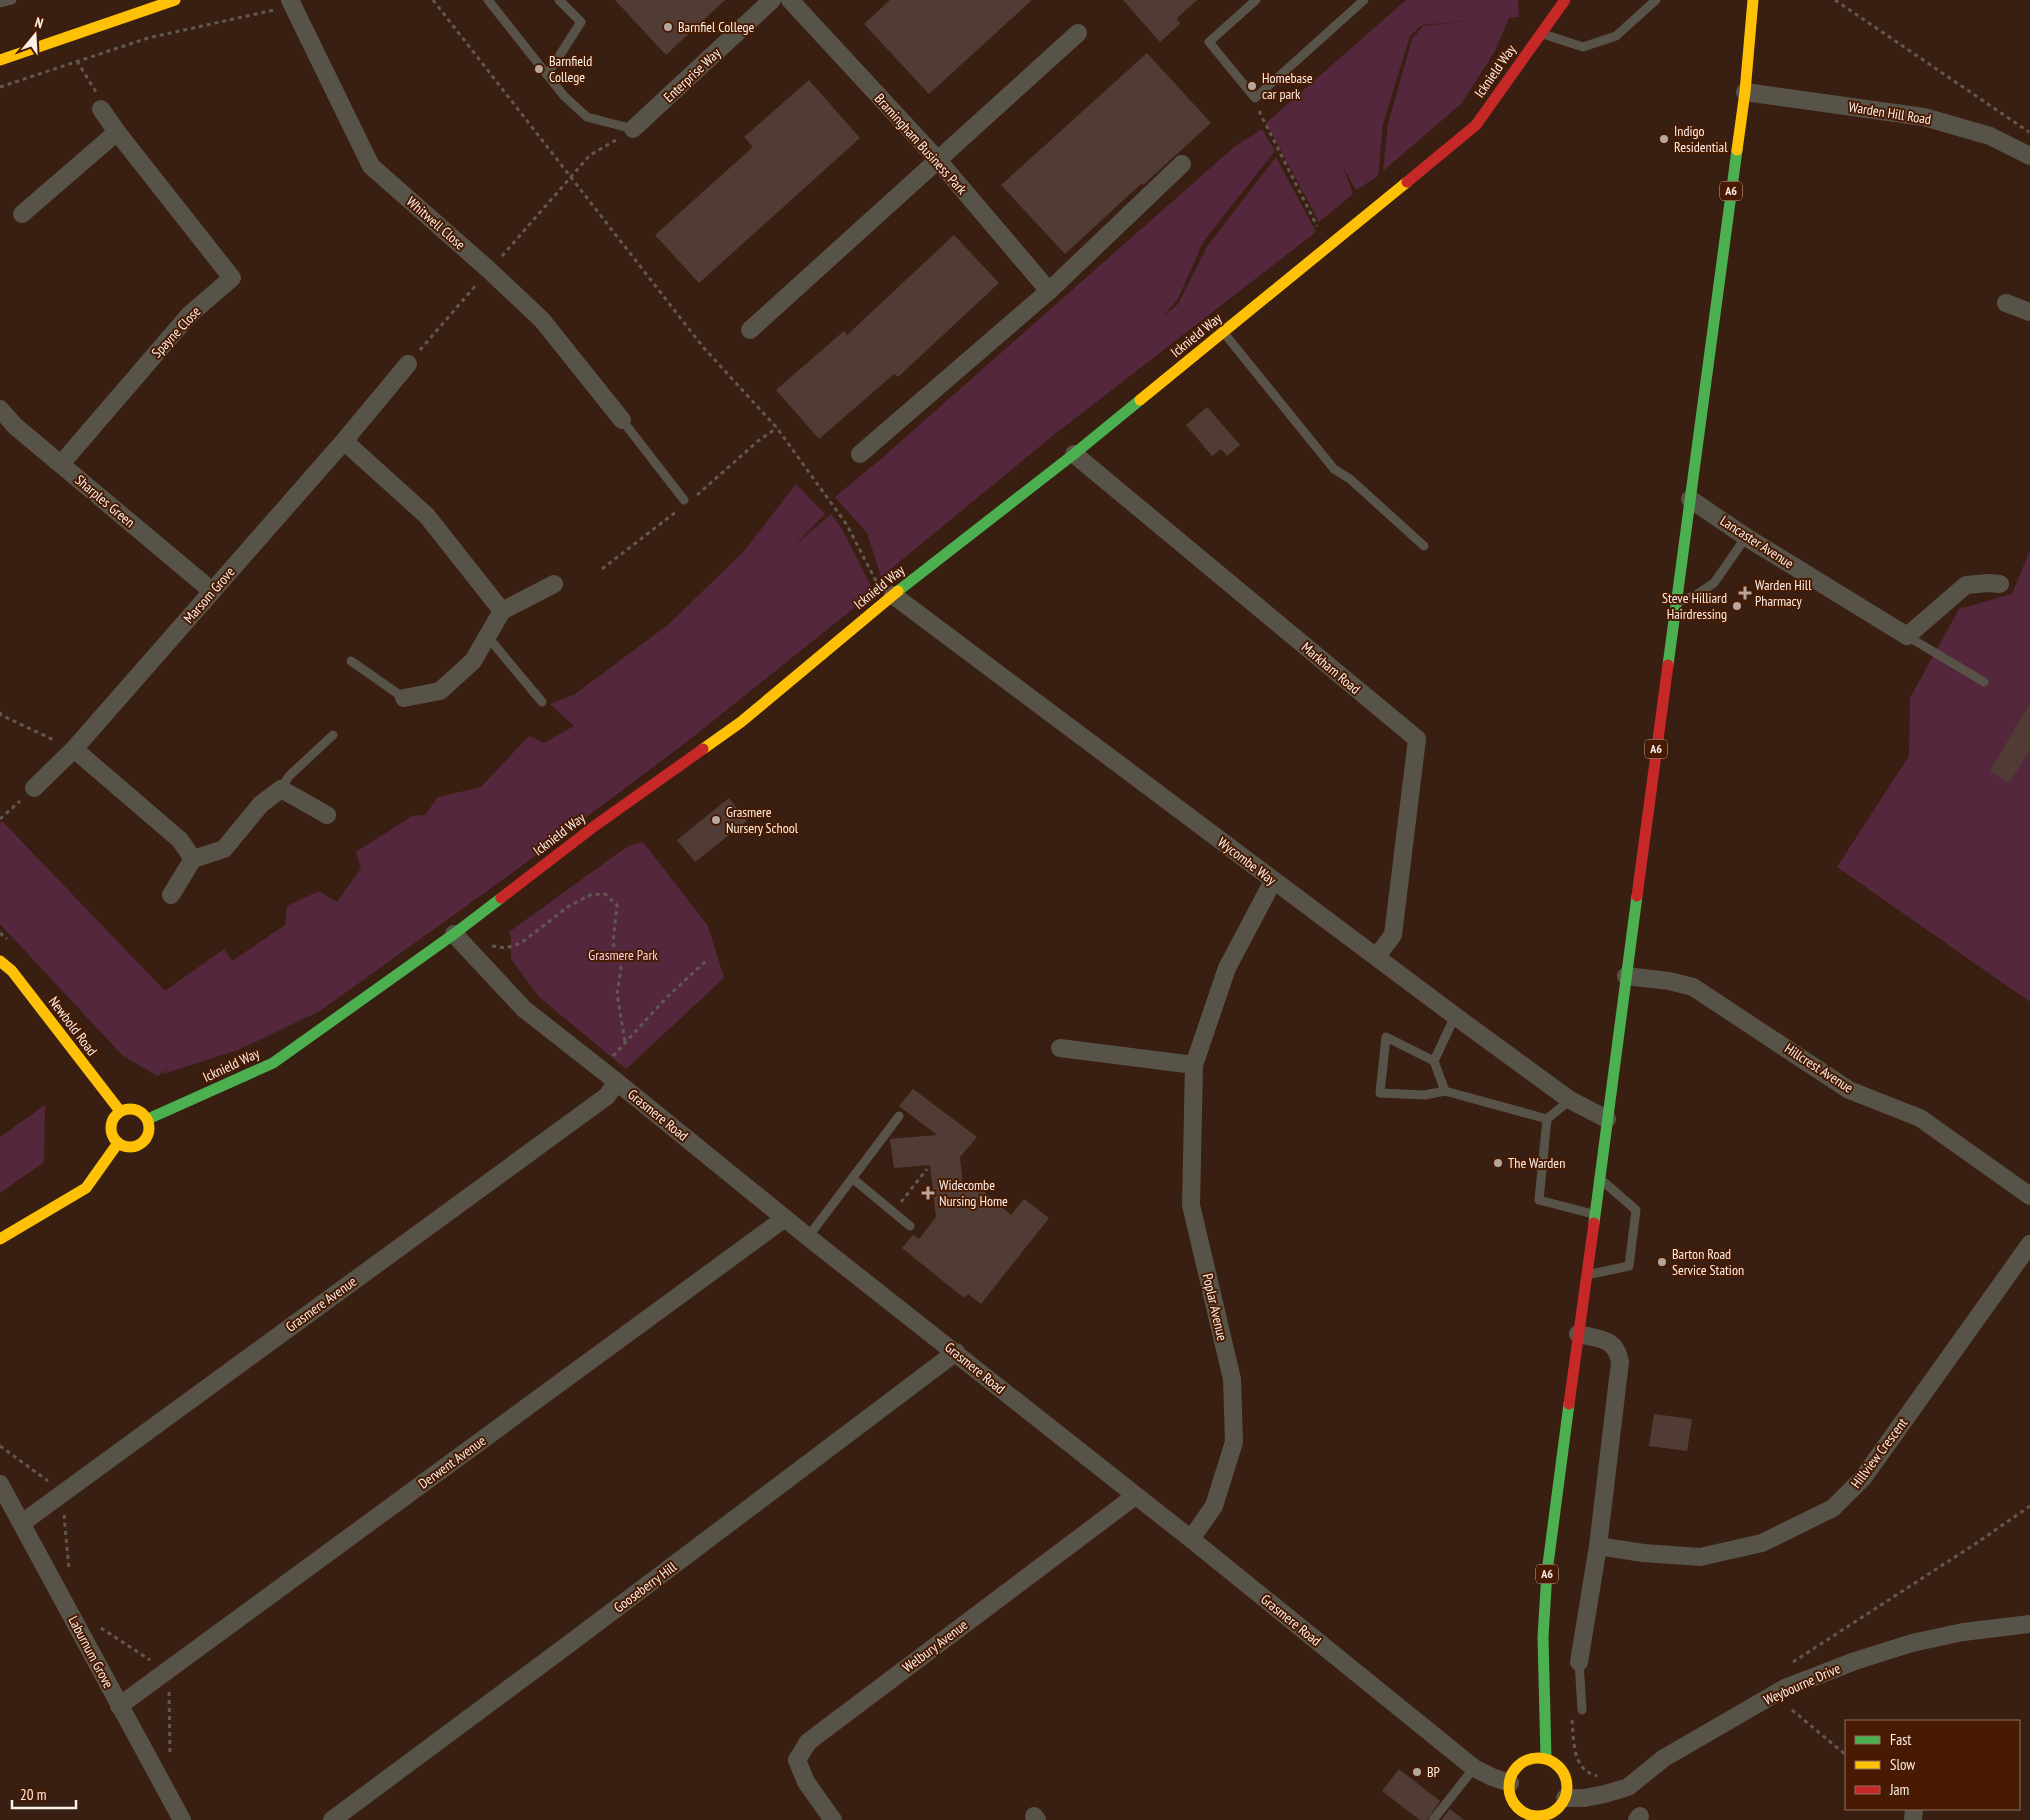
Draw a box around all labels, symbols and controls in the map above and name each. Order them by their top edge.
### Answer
north arrow [10,10,60,60]
text: N [33,13,45,32]
place label: Barnfiel College [678,18,755,36]
marker: Barnfiel College [662,21,674,33]
street label: Icknield Way [1470,40,1520,101]
street label: Enterprise Way [660,44,725,106]
place label: Barnfield College [549,52,592,86]
marker: Barnfield College [533,63,545,75]
place label: Homebase car park [1262,69,1313,103]
marker: Homebase car park [1246,80,1258,92]
street label: Bramingham Business Park [871,90,971,199]
street label: Warden Hill Road [1847,98,1933,128]
place label: Indigo Residential [1674,122,1728,156]
marker: Indigo Residential [1658,133,1670,145]
road number: A6 [1720,182,1742,200]
street label: Whitwell Close [403,193,469,254]
street label: Spayne Close [148,302,205,362]
street label: Icknield Way [1167,309,1226,361]
street label: Sharples Green [71,471,139,531]
street label: Lancaster Avenue [1717,512,1797,573]
street label: Icknield Way [850,561,909,613]
street label: Marsom Grove [180,563,239,627]
place label: Warden Hill Pharmacy [1755,576,1812,610]
marker: Warden Hill Pharmacy [1739,587,1751,599]
place label: Steve Hilliard Hairdressing [1662,589,1727,623]
marker: Steve Hilliard Hairdressing [1731,600,1743,612]
street label: Markham Road [1298,638,1364,698]
road number: A6 [1645,740,1667,759]
place label: Grasmere Nursery School [726,803,799,837]
street label: Icknield Way [529,808,589,859]
marker: Grasmere Nursery School [710,814,722,826]
street label: Wycombe Way [1214,833,1280,889]
park label: Grasmere Park [588,946,658,964]
street label: Newbold Road [45,993,101,1059]
street label: Hillcrest Avenue [1781,1039,1857,1097]
street label: Icknield Way [200,1044,263,1086]
street label: Grasmere Road [624,1085,692,1145]
place label: The Warden [1508,1154,1565,1172]
marker: The Warden [1492,1157,1504,1169]
place label: Widecombe Nursing Home [939,1176,1008,1210]
marker: Widecombe Nursing Home [921,1186,935,1200]
place label: Barton Road Service Station [1672,1245,1744,1279]
marker: Barton Road Service Station [1656,1256,1668,1268]
street label: Poplar Avenue [1198,1271,1232,1343]
street label: Grasmere Avenue [282,1272,360,1336]
street label: Grasmere Road [941,1338,1009,1398]
street label: Hillview Crescent [1847,1414,1911,1492]
street label: Derwent Avenue [415,1431,489,1492]
street label: Gooseberry Hill [610,1557,681,1616]
road number: A6 [1536,1565,1558,1584]
street label: Grasmere Road [1257,1590,1325,1650]
street label: Laburnum Grove [64,1613,118,1691]
street label: Welbury Avenue [899,1616,971,1676]
street label: Weybourne Drive [1761,1659,1843,1709]
legend [1845,1720,2020,1810]
text: Fast [1890,1730,1911,1749]
text: Slow [1890,1755,1915,1774]
place label: BP [1427,1763,1440,1781]
marker: BP [1411,1766,1423,1778]
scale bar [12,1778,76,1810]
text: Jam [1889,1780,1909,1799]
text: 20 m [20,1785,46,1804]

